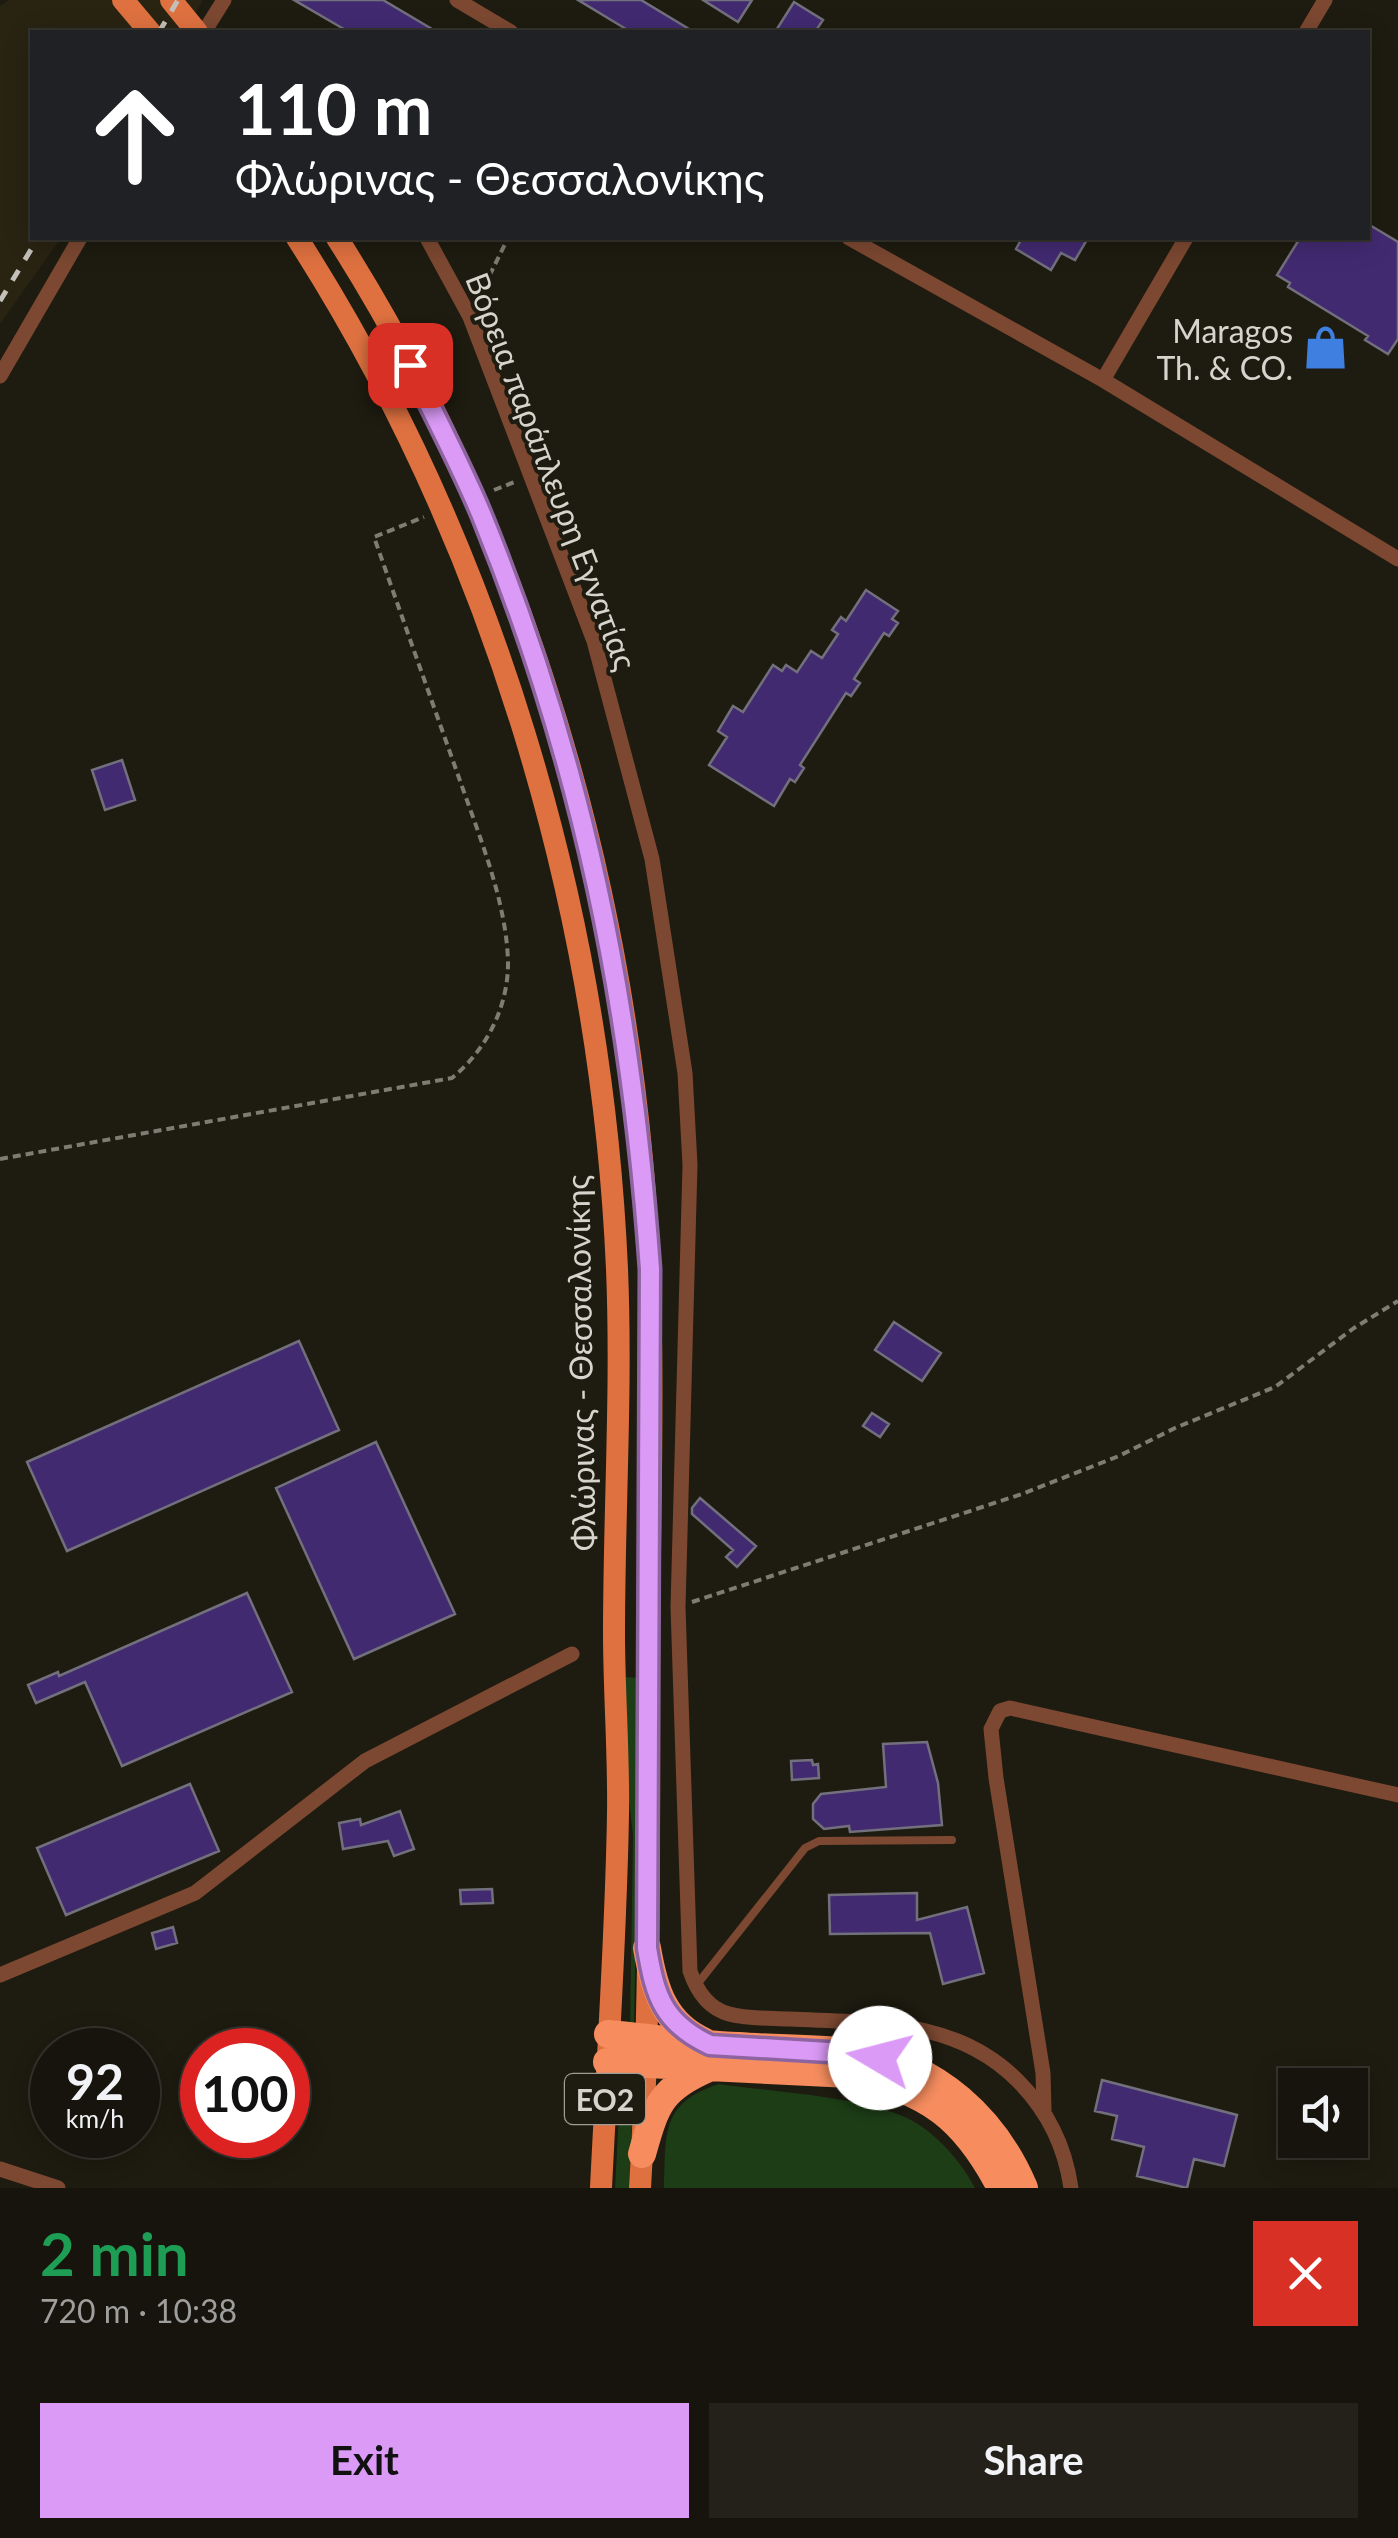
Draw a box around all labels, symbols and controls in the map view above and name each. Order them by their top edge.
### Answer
text: 110 m [235,66,432,150]
icon: ahead [70,70,200,200]
text: Φλώρινας - Θεσσαλονίκης [235,151,765,205]
street label: Βόρεια παράπλευρη Εγνατίας [458,267,646,675]
place label: Maragos Th. & CO. [1156,311,1293,387]
pin [368,323,453,408]
shop icon: Maragos Th. & CO. [1302,324,1350,372]
icon: arrive [383,338,438,393]
street label: Φλώρινας - Θεσσαλονίκης [557,1174,603,1552]
position arrow [828,2006,932,2110]
speed limit sign: 100 [180,2028,310,2158]
text: 92 [66,2051,124,2111]
map controls [1278,2068,1368,2158]
button: sound [1278,2068,1368,2158]
road number: ΕΟ2 [565,2074,645,2124]
text: km/h [66,2103,124,2133]
text: 2 min [40,2217,189,2289]
button: close [1253,2221,1358,2326]
text: 720 m · 10:38 [40,2291,237,2330]
button: Exit [40,2403,689,2518]
button: Share [709,2403,1358,2518]

